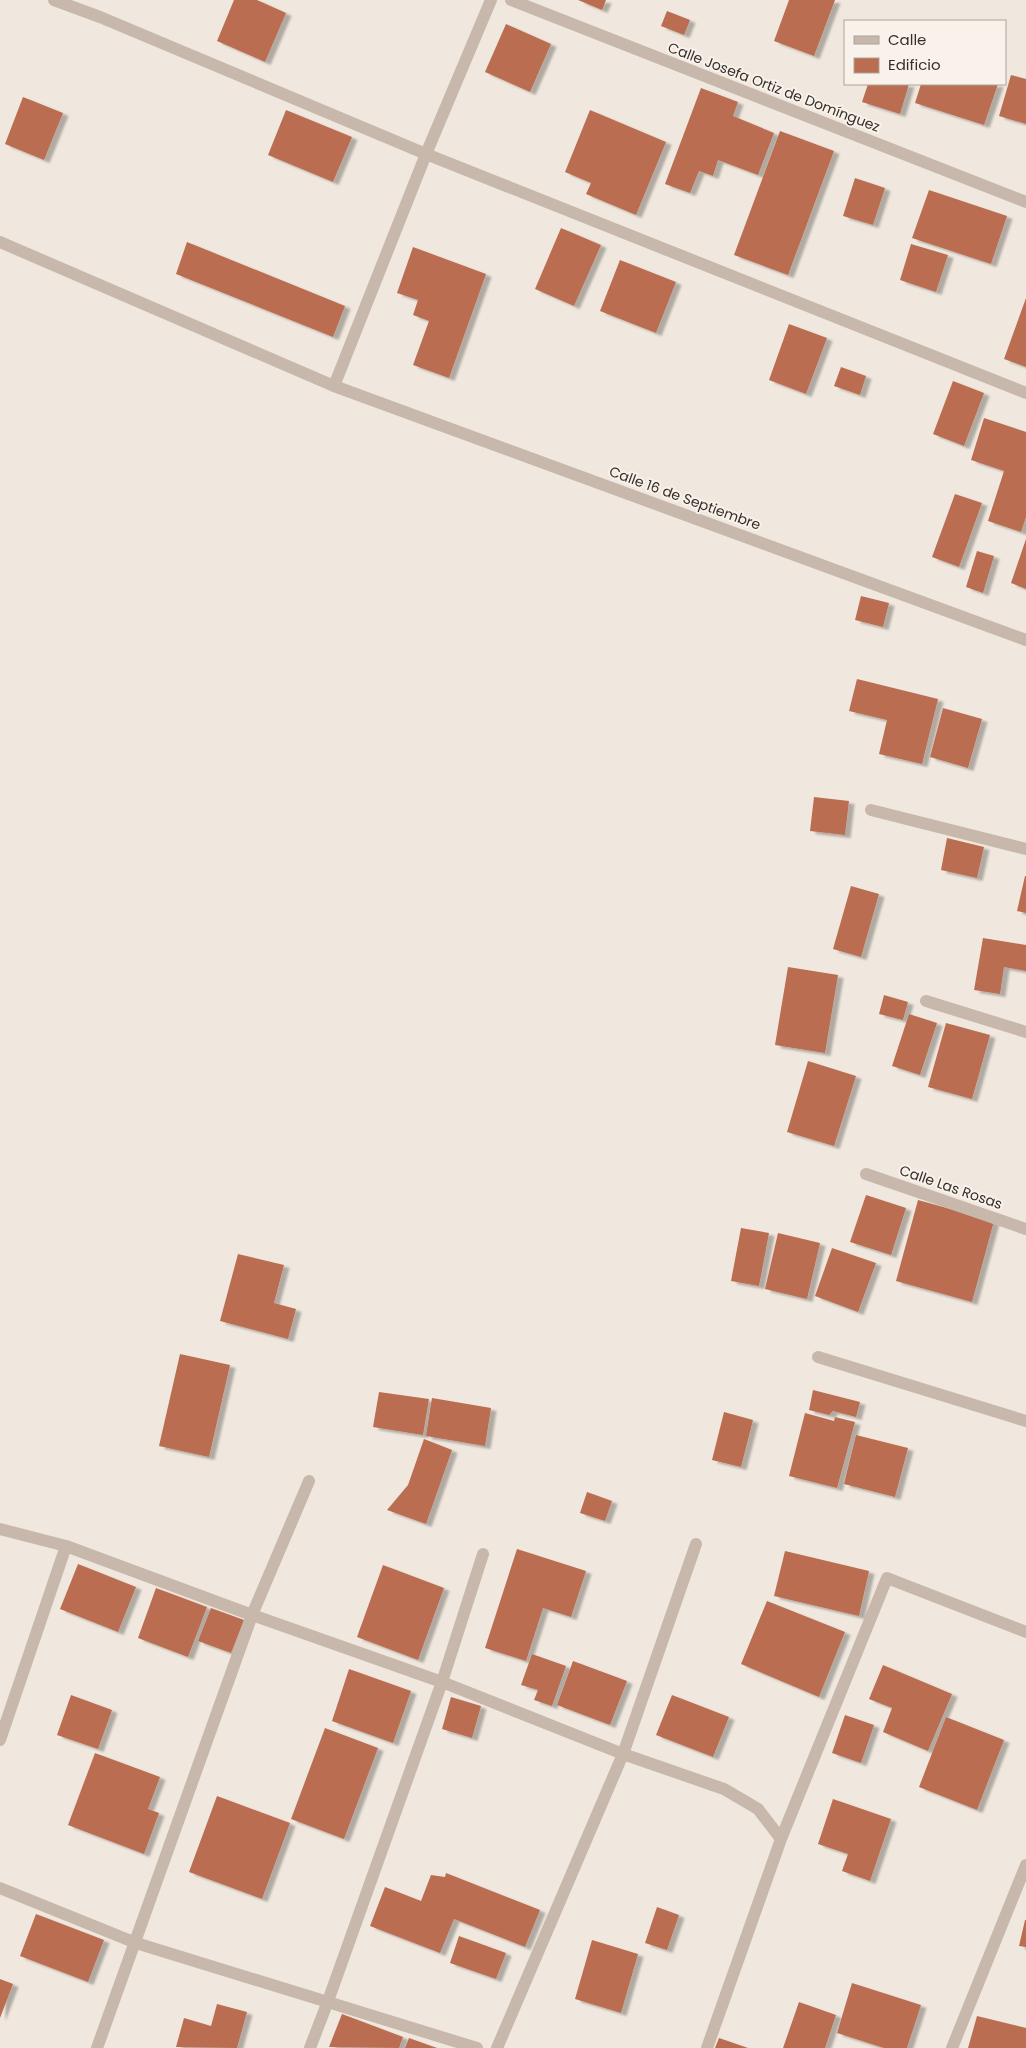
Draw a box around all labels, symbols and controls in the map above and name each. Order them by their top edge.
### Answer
legend [844,20,1006,85]
text: Calle [888,29,926,50]
street label: Calle Josefa Ortiz de Domínguez [665,37,883,137]
text: Edificio [888,54,941,75]
street label: Calle 16 de Septiembre [606,461,764,535]
street label: Calle Las Rosas [897,1160,1005,1214]

